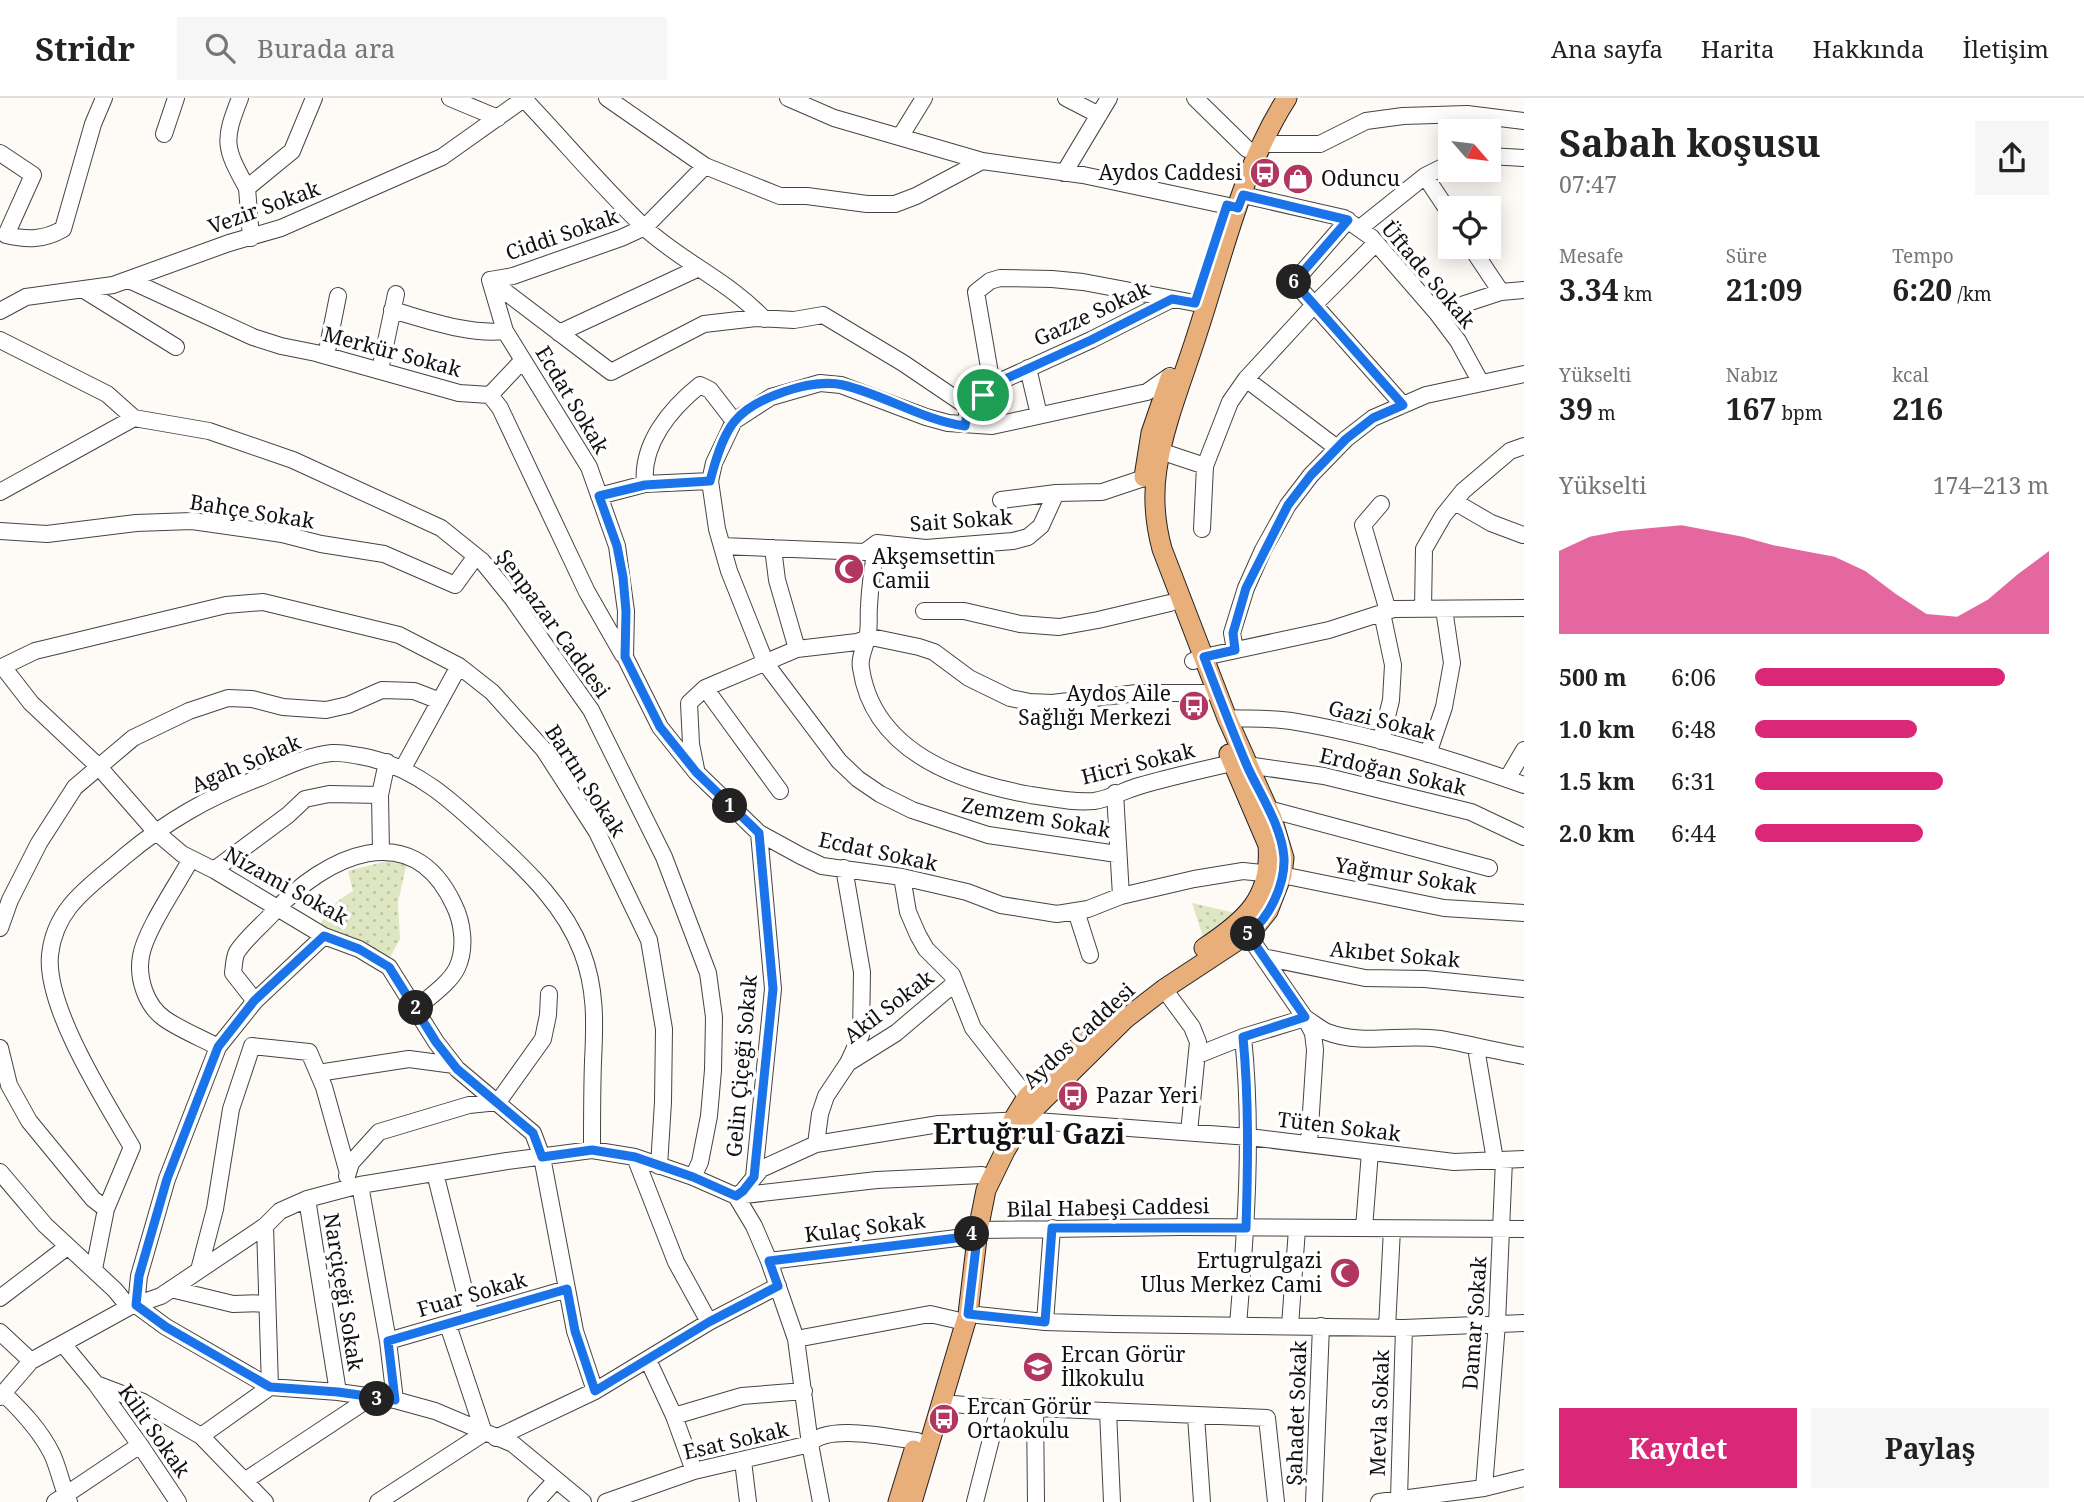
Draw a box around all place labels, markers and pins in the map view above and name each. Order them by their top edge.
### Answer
bus stop icon: Aydos Caddesi [1248,156,1282,190]
place label: Aydos Caddesi [1099,158,1242,186]
shop icon: Oduncu [1281,162,1315,196]
place label: Oduncu [1321,164,1400,192]
pin: 6 [1276,264,1312,300]
pin [953,365,1013,425]
place label: Akşemsettin Camii [872,542,995,594]
mosque icon: Akşemsettin Camii [832,552,866,586]
place label: Aydos Aile Sağlığı Merkezi [1018,679,1171,731]
bus stop icon: Aydos Aile Sağlığı Merkezi [1177,689,1211,723]
pin: 1 [712,788,748,824]
pin: 5 [1230,916,1266,952]
pin: 2 [398,990,434,1026]
bus stop icon: Pazar Yeri [1056,1079,1090,1113]
place label: Pazar Yeri [1096,1081,1198,1109]
pin: 4 [954,1216,990,1252]
place label: Ertugrulgazi Ulus Merkez Cami [1141,1246,1322,1298]
mosque icon: Ertugrulgazi Ulus Merkez Cami [1328,1256,1362,1290]
place label: Ercan Görür İlkokulu [1061,1340,1185,1392]
school or university icon: Ercan Görür İlkokulu [1021,1350,1055,1384]
pin: 3 [360,1382,394,1416]
place label: Ercan Görür Ortaokulu [967,1392,1091,1444]
bus stop icon: Ercan Görür Ortaokulu [927,1402,961,1436]

